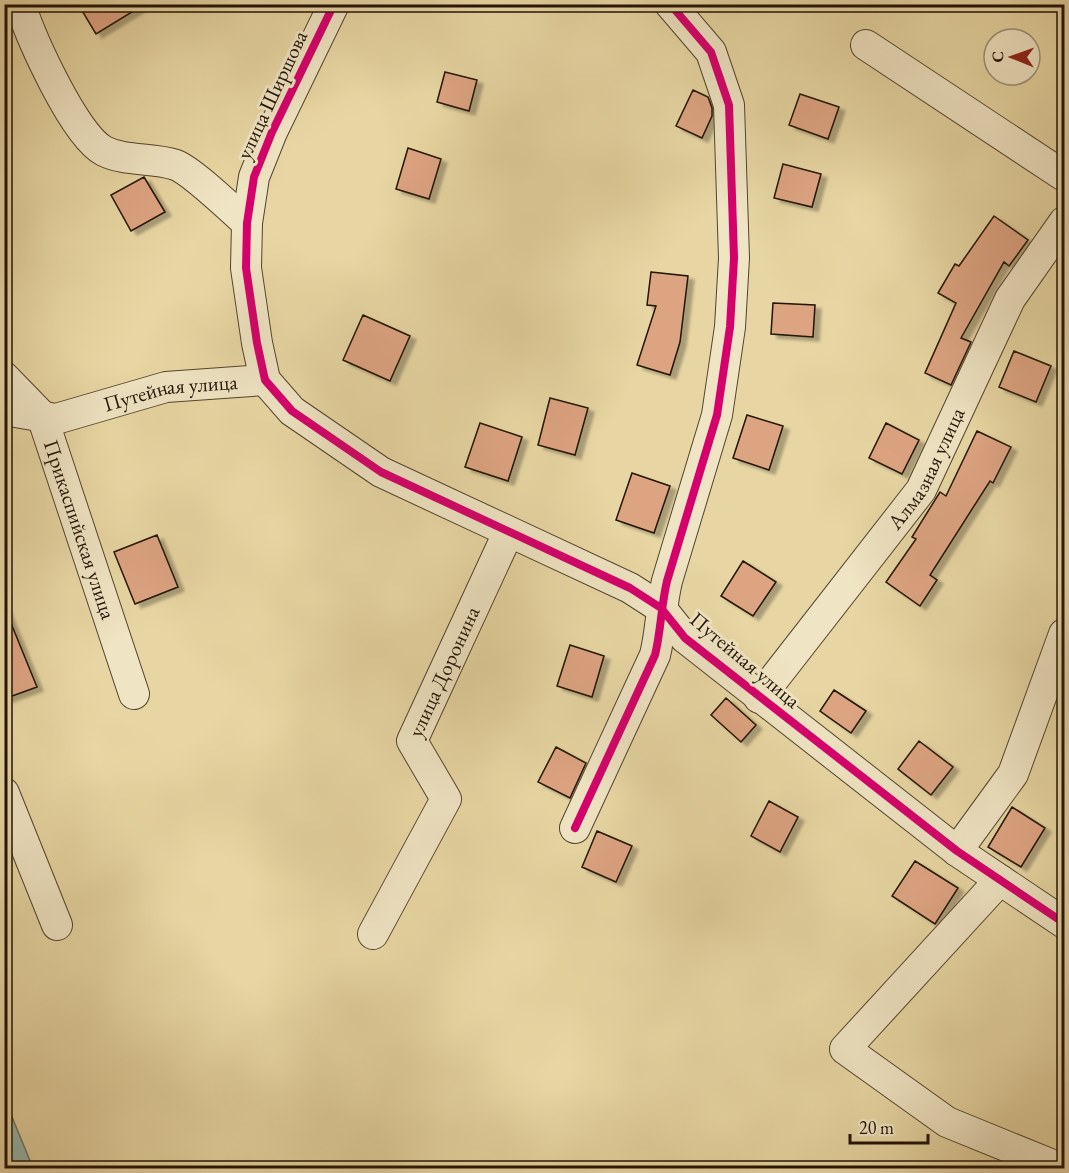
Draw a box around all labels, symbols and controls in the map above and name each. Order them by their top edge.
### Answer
street label: улица Ширшова [230,25,313,164]
north arrow [982,27,1042,87]
text: С [987,51,1008,63]
street label: Путейная улица [100,368,239,418]
street label: Алмазная улица [881,403,971,536]
street label: Прикаспийская улица [38,436,123,623]
street label: улица Доронина [402,601,486,741]
street label: Путейная улица [684,605,807,714]
scale bar [850,1107,928,1145]
text: 20 m [859,1116,894,1139]

